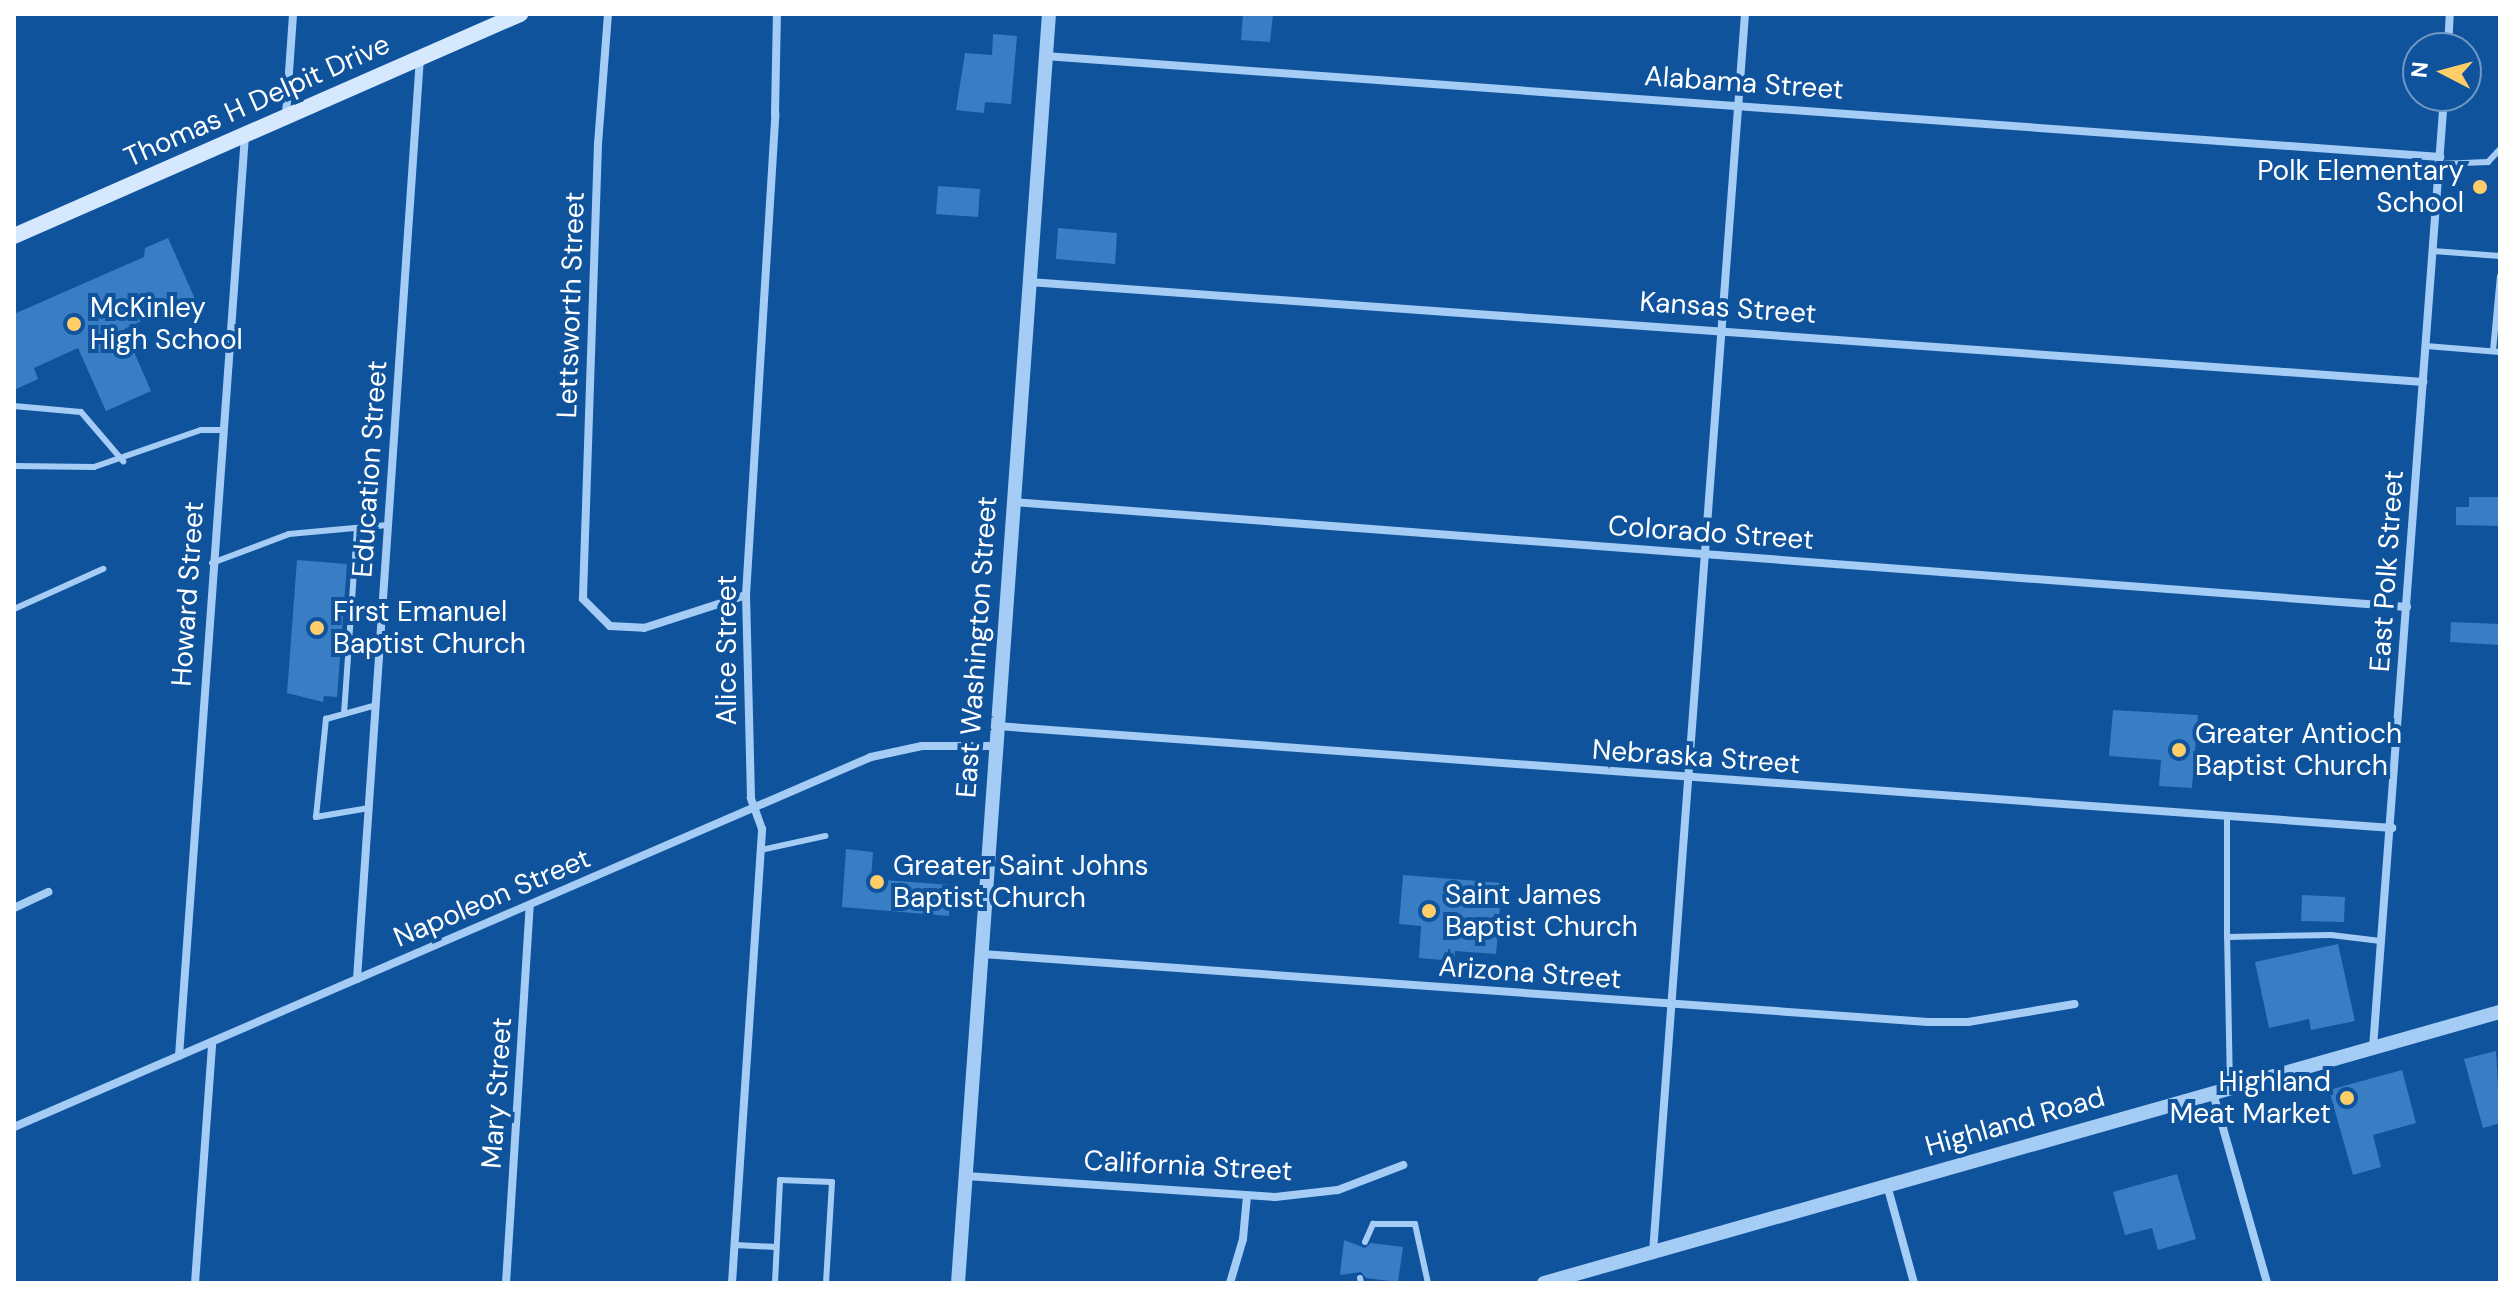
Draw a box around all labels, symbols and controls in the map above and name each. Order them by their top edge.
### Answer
street label: Thomas H Delpit Drive [119,27,395,175]
north arrow [2402,32,2482,112]
street label: Alabama Street [1643,59,1845,107]
text: N [2404,60,2435,79]
place label: Polk Elementary School [2257,154,2464,220]
marker: Polk Elementary School [2471,178,2489,196]
street label: Lettsworth Street [550,191,592,419]
street label: Kansas Street [1638,285,1818,331]
place label: McKinley High School [90,291,243,357]
marker: McKinley High School [65,315,83,333]
street label: Education Street [346,359,394,579]
street label: East Polk Street [2363,469,2411,673]
street label: East Washington Street [950,495,1004,799]
street label: Howard Street [165,500,211,688]
street label: Colorado Street [1607,509,1815,557]
street label: Alice Street [710,575,744,725]
place label: First Emanuel Baptist Church [333,595,526,661]
marker: First Emanuel Baptist Church [308,619,326,637]
place label: Greater Antioch Baptist Church [2195,717,2402,783]
street label: Nebraska Street [1591,733,1801,781]
marker: Greater Antioch Baptist Church [2170,741,2188,759]
street label: Napoleon Street [389,841,595,955]
place label: Greater Saint Johns Baptist Church [893,849,1149,915]
marker: Greater Saint Johns Baptist Church [868,873,886,891]
place label: Saint James Baptist Church [1445,878,1638,944]
marker: Saint James Baptist Church [1420,902,1438,920]
street label: Arizona Street [1437,950,1623,996]
street label: Mary Street [475,1016,519,1170]
place label: Highland Meat Market [2170,1065,2331,1131]
street label: Highland Road [1921,1080,2109,1164]
marker: Highland Meat Market [2338,1089,2356,1107]
street label: California Street [1083,1144,1293,1188]

